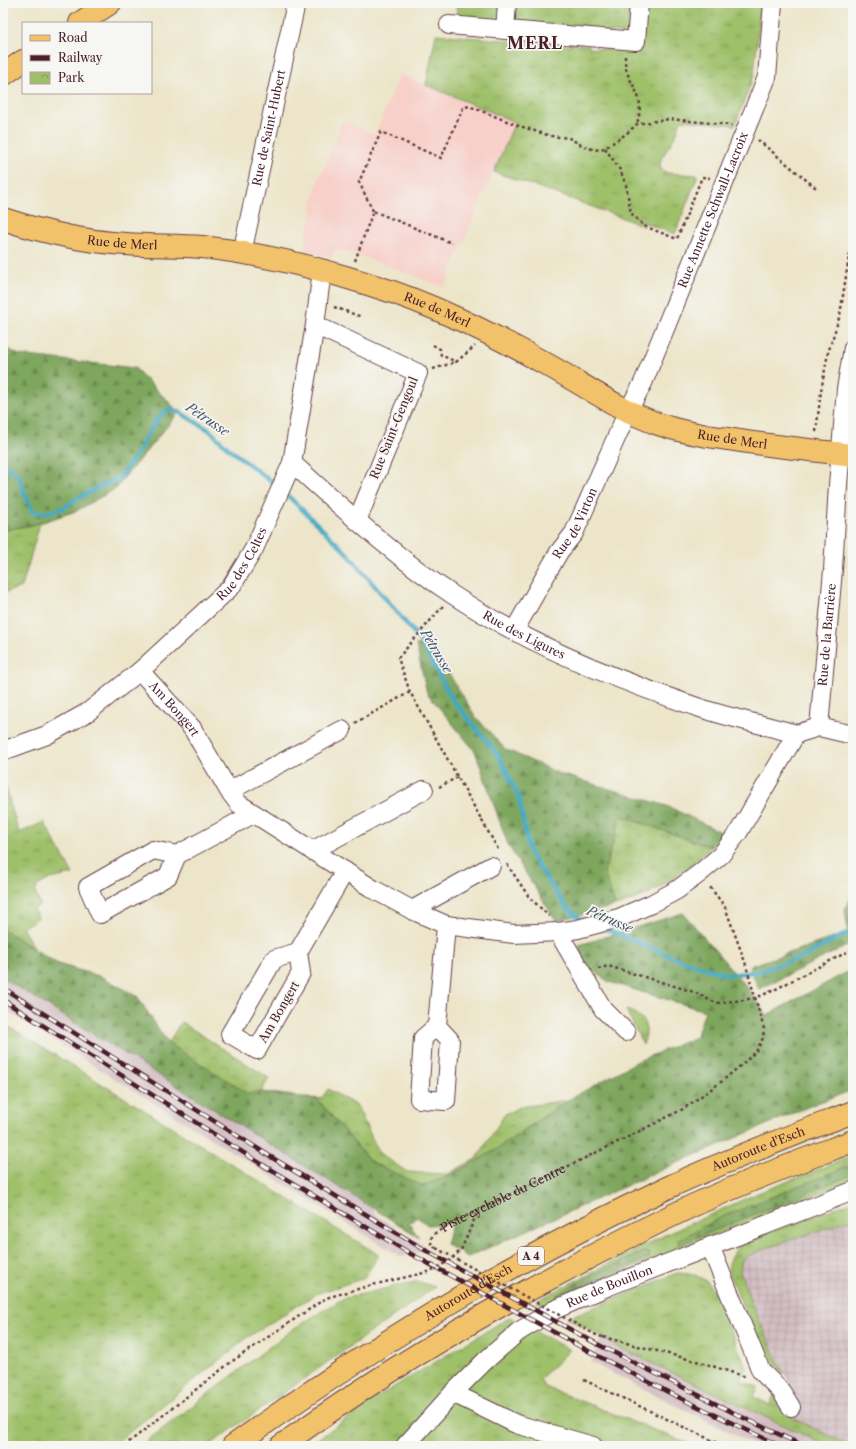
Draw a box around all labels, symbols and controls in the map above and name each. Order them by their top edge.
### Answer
legend [22,22,152,94]
text: Road [58,30,88,45]
district label: MERL [507,33,563,53]
text: Railway [58,50,103,65]
street label: Rue de Saint-Hubert [249,68,289,187]
text: Park [58,70,85,85]
street label: Rue Annette Schwall-Lacroix [674,129,751,290]
street label: Rue de Merl [86,232,158,252]
street label: Rue de Merl [402,289,473,331]
street label: Rue Saint-Gengoul [366,374,421,481]
water label: Pétrusse [183,398,233,440]
street label: Rue de Merl [696,426,769,452]
street label: Rue de Virton [549,485,600,561]
street label: Rue des Celtes [213,525,270,604]
street label: Rue de la Barrière [815,582,839,687]
street label: Rue des Ligures [480,607,568,662]
water label: Pétrusse [417,625,457,677]
street label: Am Bongert [145,677,203,739]
water label: Pétrusse [584,902,636,936]
street label: Am Bongert [254,978,303,1046]
street label: Autoroute d'Esch [709,1123,807,1174]
street label: Piste cyclable du Centre [438,1161,568,1235]
road number: A 4 [518,1247,544,1265]
street label: Autoroute d'Esch [421,1260,515,1324]
street label: Rue de Bouillon [564,1262,655,1311]

